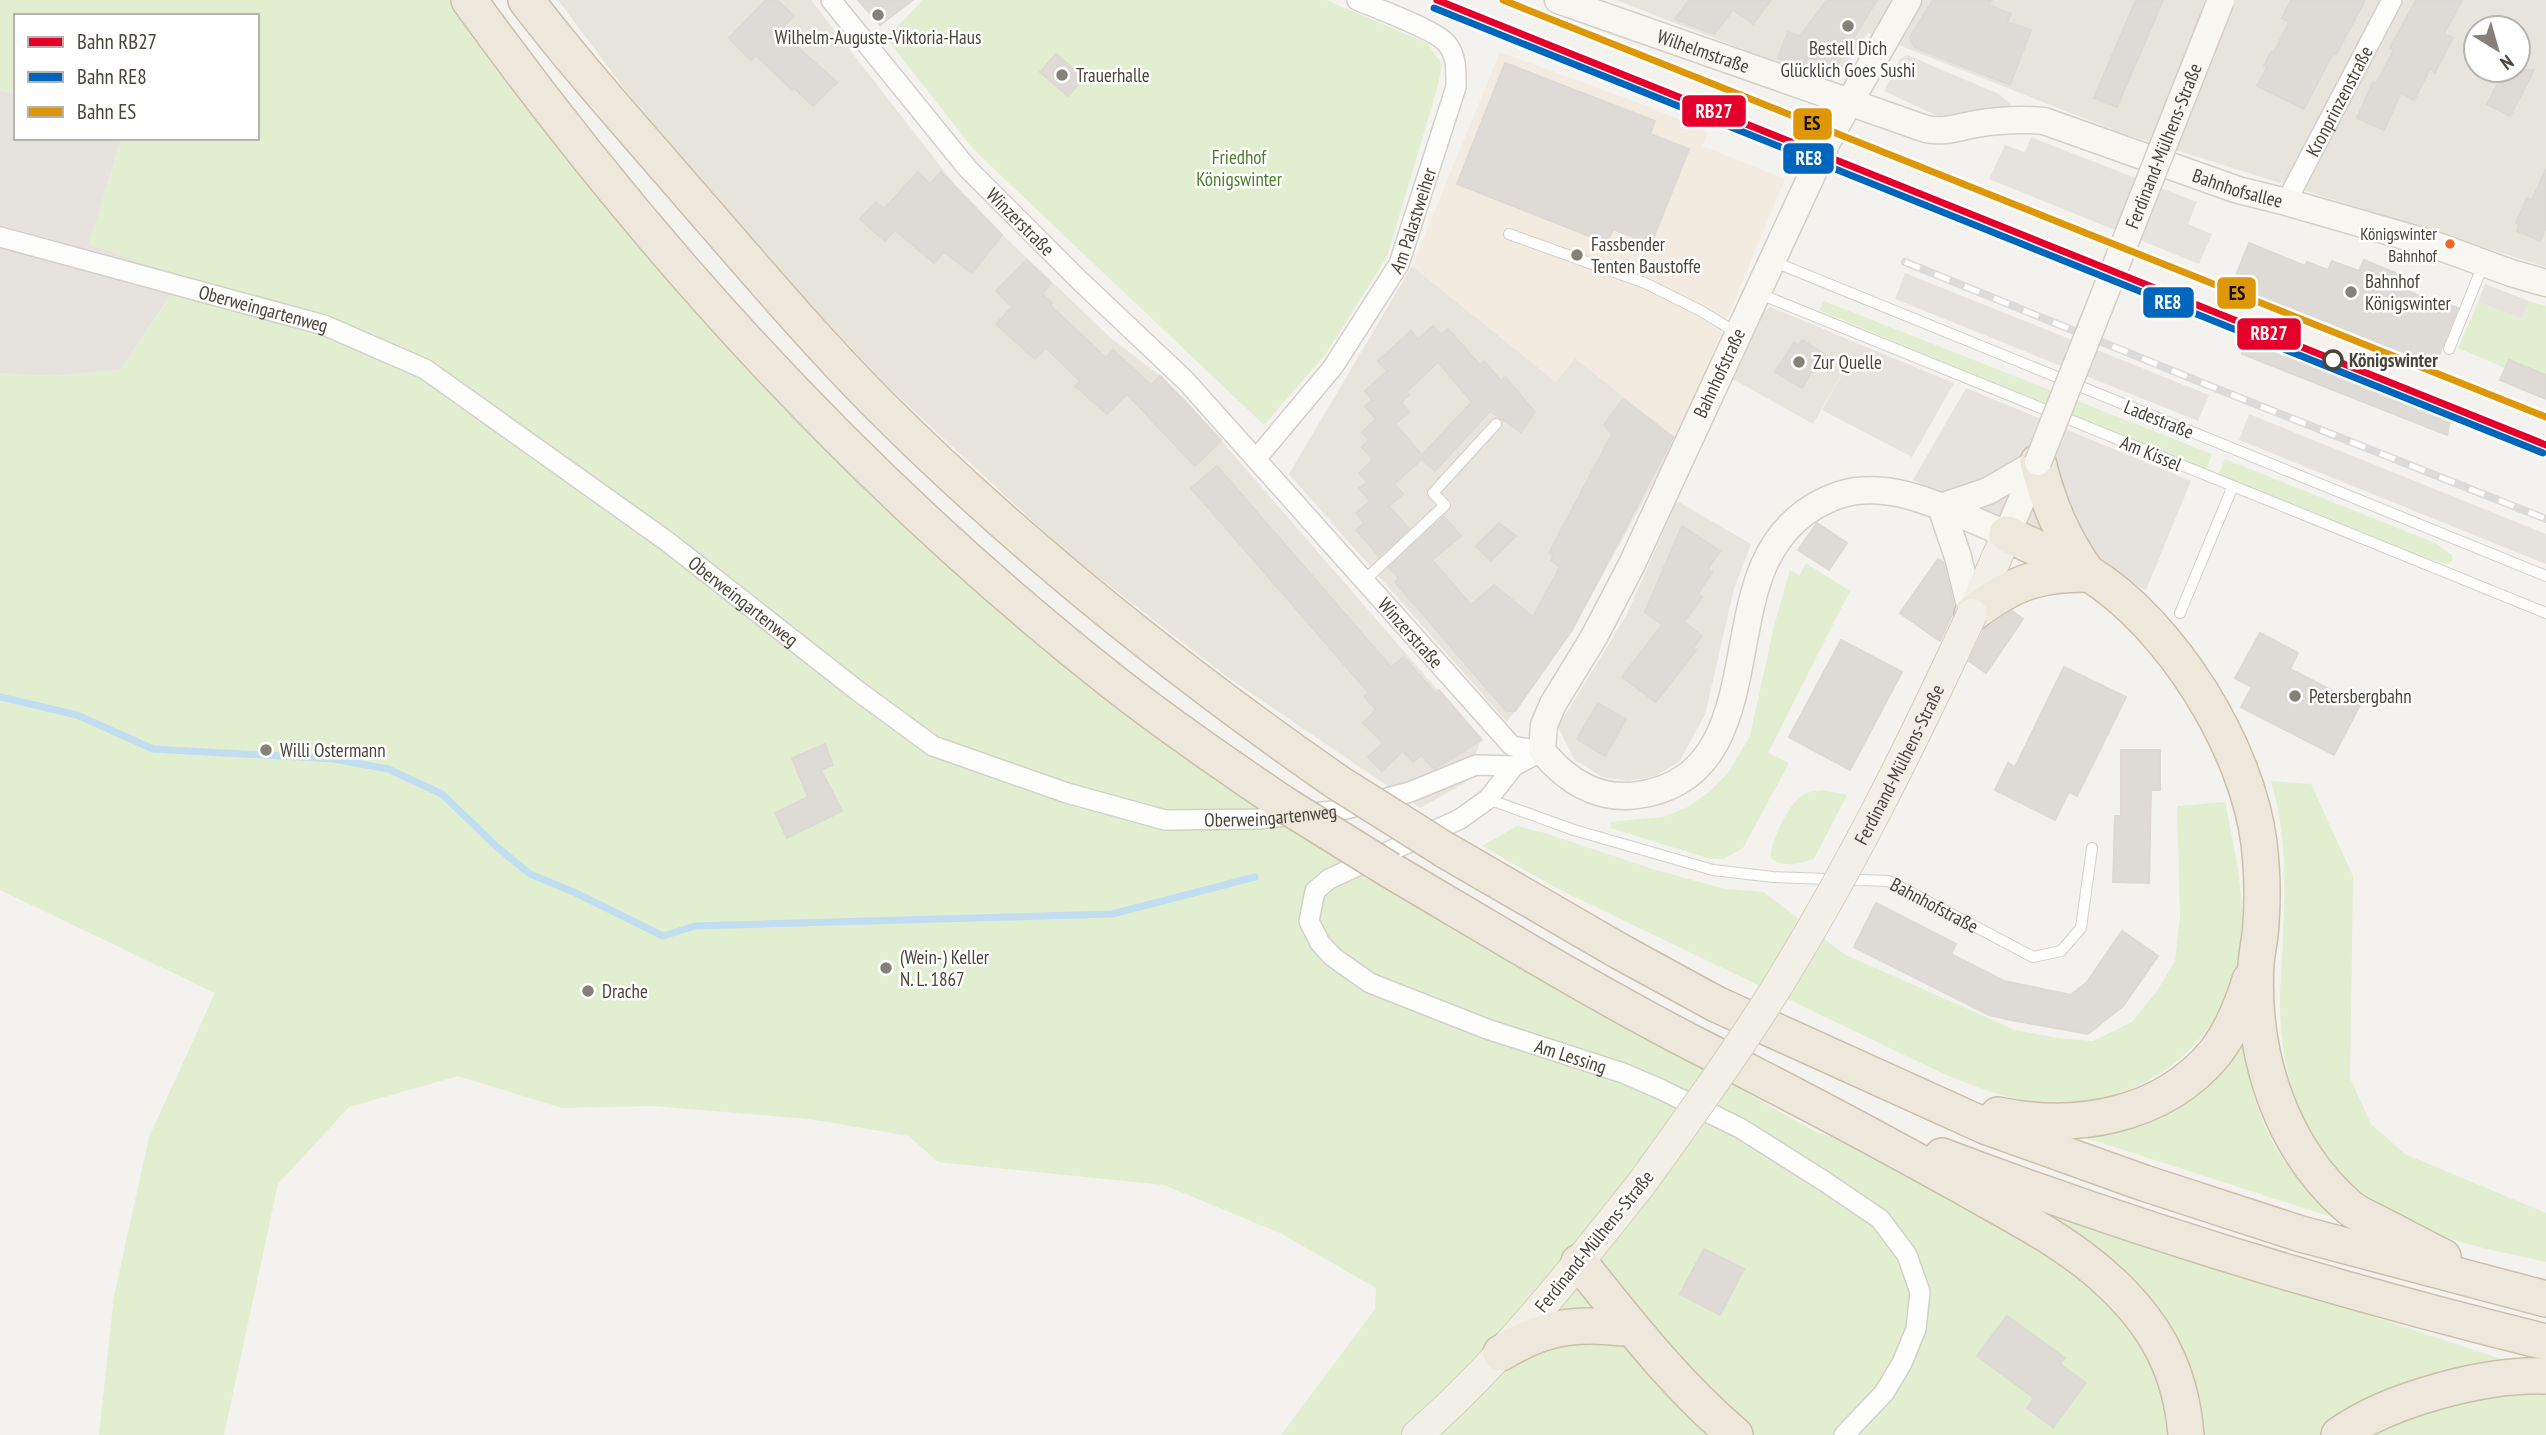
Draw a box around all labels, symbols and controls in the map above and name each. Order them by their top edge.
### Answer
marker: Wilhelm-Auguste-Viktoria-Haus [870,7,886,23]
legend [14,14,259,140]
north arrow [2462,14,2532,84]
marker: Bestell Dich Glücklich Goes Sushi [1840,18,1856,34]
street label: Wilhelmstraße [1654,24,1753,78]
place label: Wilhelm-Auguste-Viktoria-Haus [775,25,981,49]
text: Bahn RB27 [77,28,157,55]
place label: Bestell Dich Glücklich Goes Sushi [1781,36,1916,82]
street label: Kronprinzenstraße [2300,42,2378,160]
text: N [2496,50,2519,75]
street label: Ferdinand-Mülhens-Straße [2120,60,2207,232]
text: Bahn RE8 [77,63,147,90]
place label: Trauerhalle [1076,63,1150,87]
marker: Trauerhalle [1054,67,1070,83]
line badge: RB27 [1681,94,1747,128]
text: Bahn ES [77,98,136,125]
text: RB27 [1695,99,1733,123]
line badge: ES [1792,107,1833,141]
text: ES [1804,111,1820,135]
line badge: RE8 [1782,142,1835,175]
park label: Friedhof Königswinter [1196,145,1283,191]
text: RE8 [1796,146,1822,170]
street label: Bahnhofsallee [2189,163,2285,213]
street label: Am Palastweiher [1384,164,1442,278]
street label: Winzerstraße [982,183,1060,261]
place label: Königswinter Bahnhof [2360,223,2438,267]
place label: Fassbender Tenten Baustoffe [1591,232,1701,278]
marker: Königswinter Bahnhof [2443,237,2457,251]
marker: Fassbender Tenten Baustoffe [1569,247,1585,263]
place label: Bahnhof Königswinter [2365,269,2452,315]
line badge: ES [2216,276,2257,310]
street label: Oberweingartenweg [196,280,331,338]
text: ES [2229,281,2245,305]
marker: Bahnhof Königswinter [2343,284,2359,300]
line badge: RE8 [2142,286,2195,319]
text: RE8 [2155,290,2181,314]
line badge: RB27 [2236,317,2302,351]
text: RB27 [2250,321,2288,345]
street label: Bahnhofstraße [1688,324,1750,422]
place label: Königswinter [2349,348,2438,372]
place label: Zur Quelle [1813,350,1882,374]
marker: Königswinter [2323,350,2343,370]
marker: Zur Quelle [1791,354,1807,370]
street label: Ladestraße [2121,394,2197,444]
street label: Am Kissel [2117,430,2186,476]
street label: Oberweingartenweg [684,551,803,652]
street label: Winzerstraße [1373,592,1449,673]
street label: Ferdinand-Mülhens-Straße [1849,680,1949,849]
place label: Petersbergbahn [2309,684,2411,708]
marker: Petersbergbahn [2287,688,2303,704]
place label: Willi Ostermann [280,738,386,762]
marker: Willi Ostermann [258,742,274,758]
street label: Oberweingartenweg [1204,799,1338,832]
street label: Bahnhofstraße [1886,872,1983,938]
place label: (Wein-) Keller N. L. 1867 [900,945,990,991]
marker: (Wein-) Keller N. L. 1867 [878,960,894,976]
place label: Drache [602,979,648,1003]
marker: Drache [580,983,596,999]
street label: Am Lessing [1532,1033,1610,1079]
street label: Ferdinand-Mülhens-Straße [1529,1165,1659,1317]

